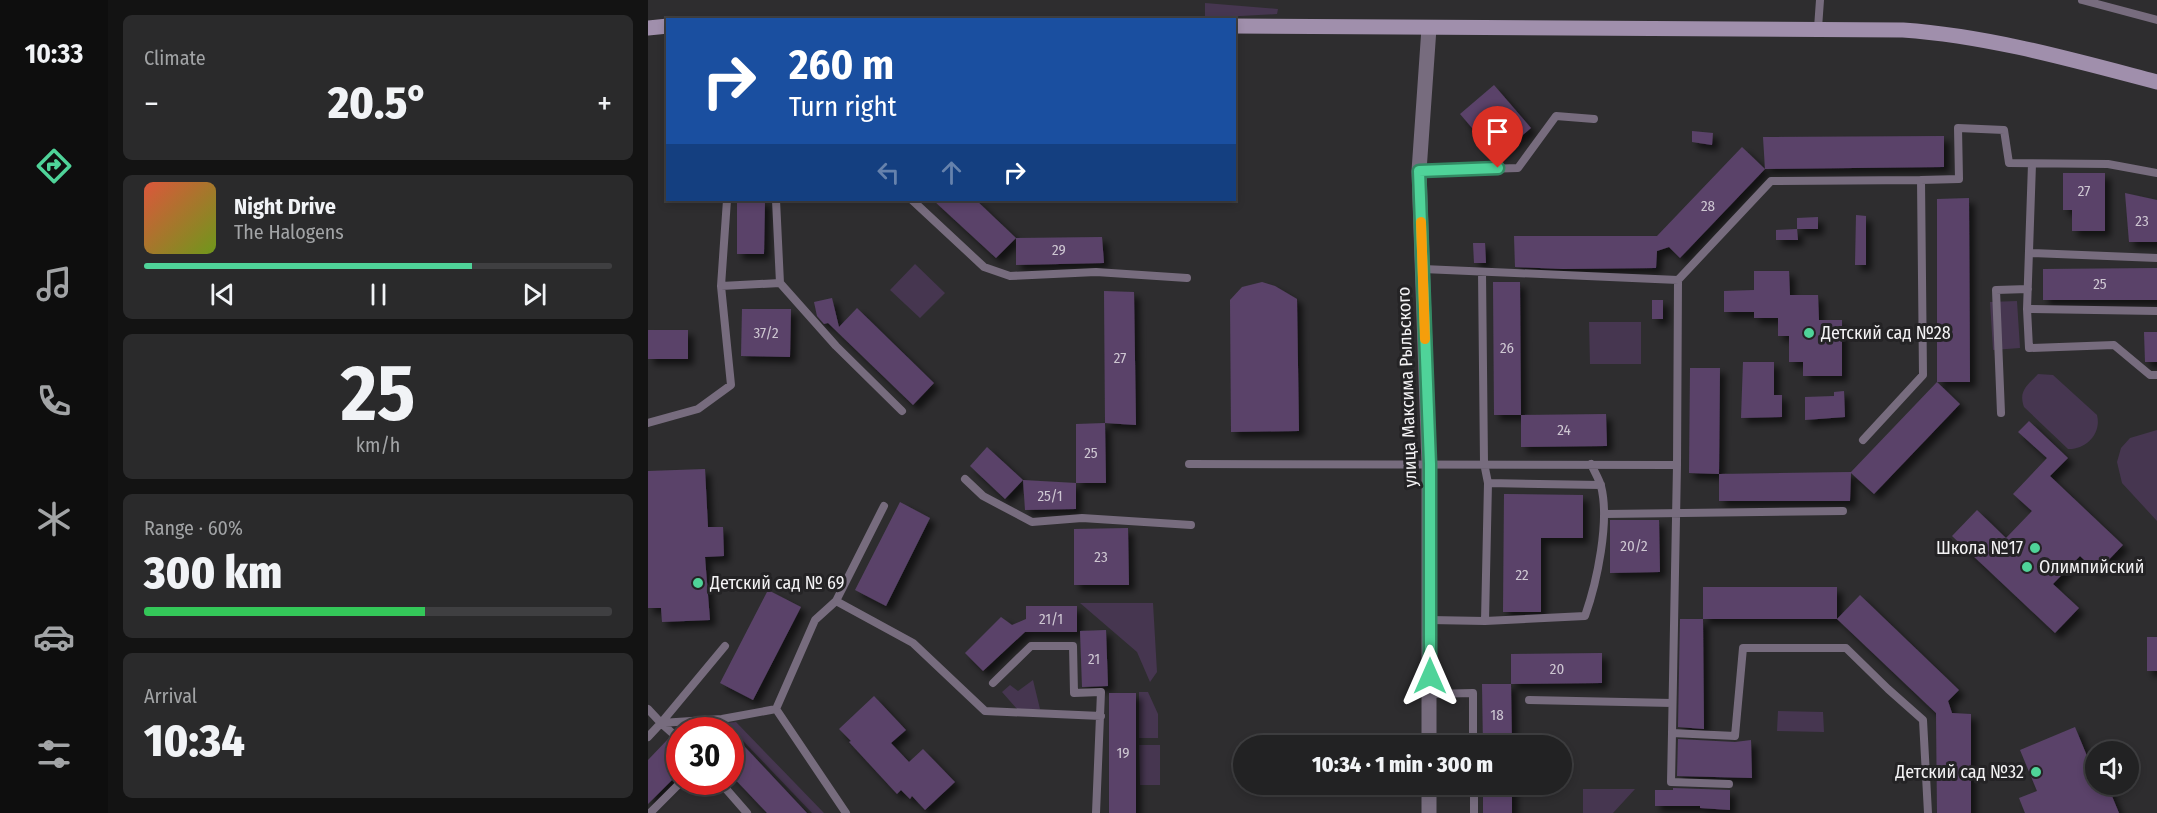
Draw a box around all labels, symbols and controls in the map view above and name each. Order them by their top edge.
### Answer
text: 10:33 [25,38,83,70]
text: 260 m [789,40,894,90]
icon: right [690,42,768,120]
text: Climate [144,46,206,70]
text: 20.5° [328,76,428,130]
text: − [144,84,159,124]
text: + [597,84,612,124]
text: Turn right [789,91,897,123]
pin [1472,106,1523,168]
icon: arrive [1481,115,1514,148]
icon: directions [33,145,75,187]
icon: left [872,156,905,189]
icon: ahead [935,156,968,189]
icon: right [998,156,1031,189]
house number: 27 [2078,182,2090,200]
text: Night Drive [234,193,336,220]
house number: 28 [1701,197,1715,215]
house number: 23 [2135,212,2149,230]
text: The Halogens [234,220,344,244]
house number: 29 [1052,241,1066,259]
icon: music [33,263,75,305]
house number: 25 [2093,275,2107,293]
icon: previous [206,278,239,311]
icon: pause [362,278,395,311]
icon: next [518,278,551,311]
street label: улица Максима Рыльского [1393,286,1421,488]
place label: Детский сад №28 [1820,322,1951,344]
house number: 37/2 [753,324,779,342]
marker: Детский сад №28 [1802,326,1816,340]
house number: 26 [1500,339,1514,357]
text: 25 [341,347,415,441]
house number: 27 [1114,349,1126,367]
icon: phone [33,380,75,422]
house number: 24 [1557,421,1571,439]
text: km/h [356,433,400,457]
house number: 25 [1084,444,1098,462]
house number: 25/1 [1037,487,1063,505]
icon: climate [33,498,75,540]
text: Range · 60% [144,516,243,540]
house number: 20/2 [1620,537,1648,555]
place label: Школа №17 [1936,537,2023,559]
marker: Школа №17 [2028,541,2042,555]
text: 300 km [144,546,282,600]
house number: 23 [1094,548,1108,566]
place label: Олимпийский [2039,556,2144,578]
marker: Олимпийский [2020,560,2034,574]
house number: 22 [1515,566,1529,584]
place label: Детский сад № 69 [709,572,844,594]
marker: Детский сад № 69 [691,576,705,590]
house number: 21/1 [1039,610,1063,628]
icon: car [33,616,75,658]
position arrow [1398,644,1462,708]
house number: 21 [1088,650,1100,668]
house number: 20 [1550,660,1564,678]
text: Arrival [144,684,197,708]
house number: 18 [1490,706,1504,724]
text: 10:34 [144,714,245,768]
speed limit sign: 30 [666,717,744,795]
icon: filters [33,733,75,775]
map controls [2085,741,2139,795]
button: sound [2085,741,2139,795]
house number: 19 [1116,744,1130,762]
text: 10:34 · 1 min · 300 m [1312,751,1493,778]
place label: Детский сад №32 [1894,761,2024,783]
marker: Детский сад №32 [2029,765,2043,779]

